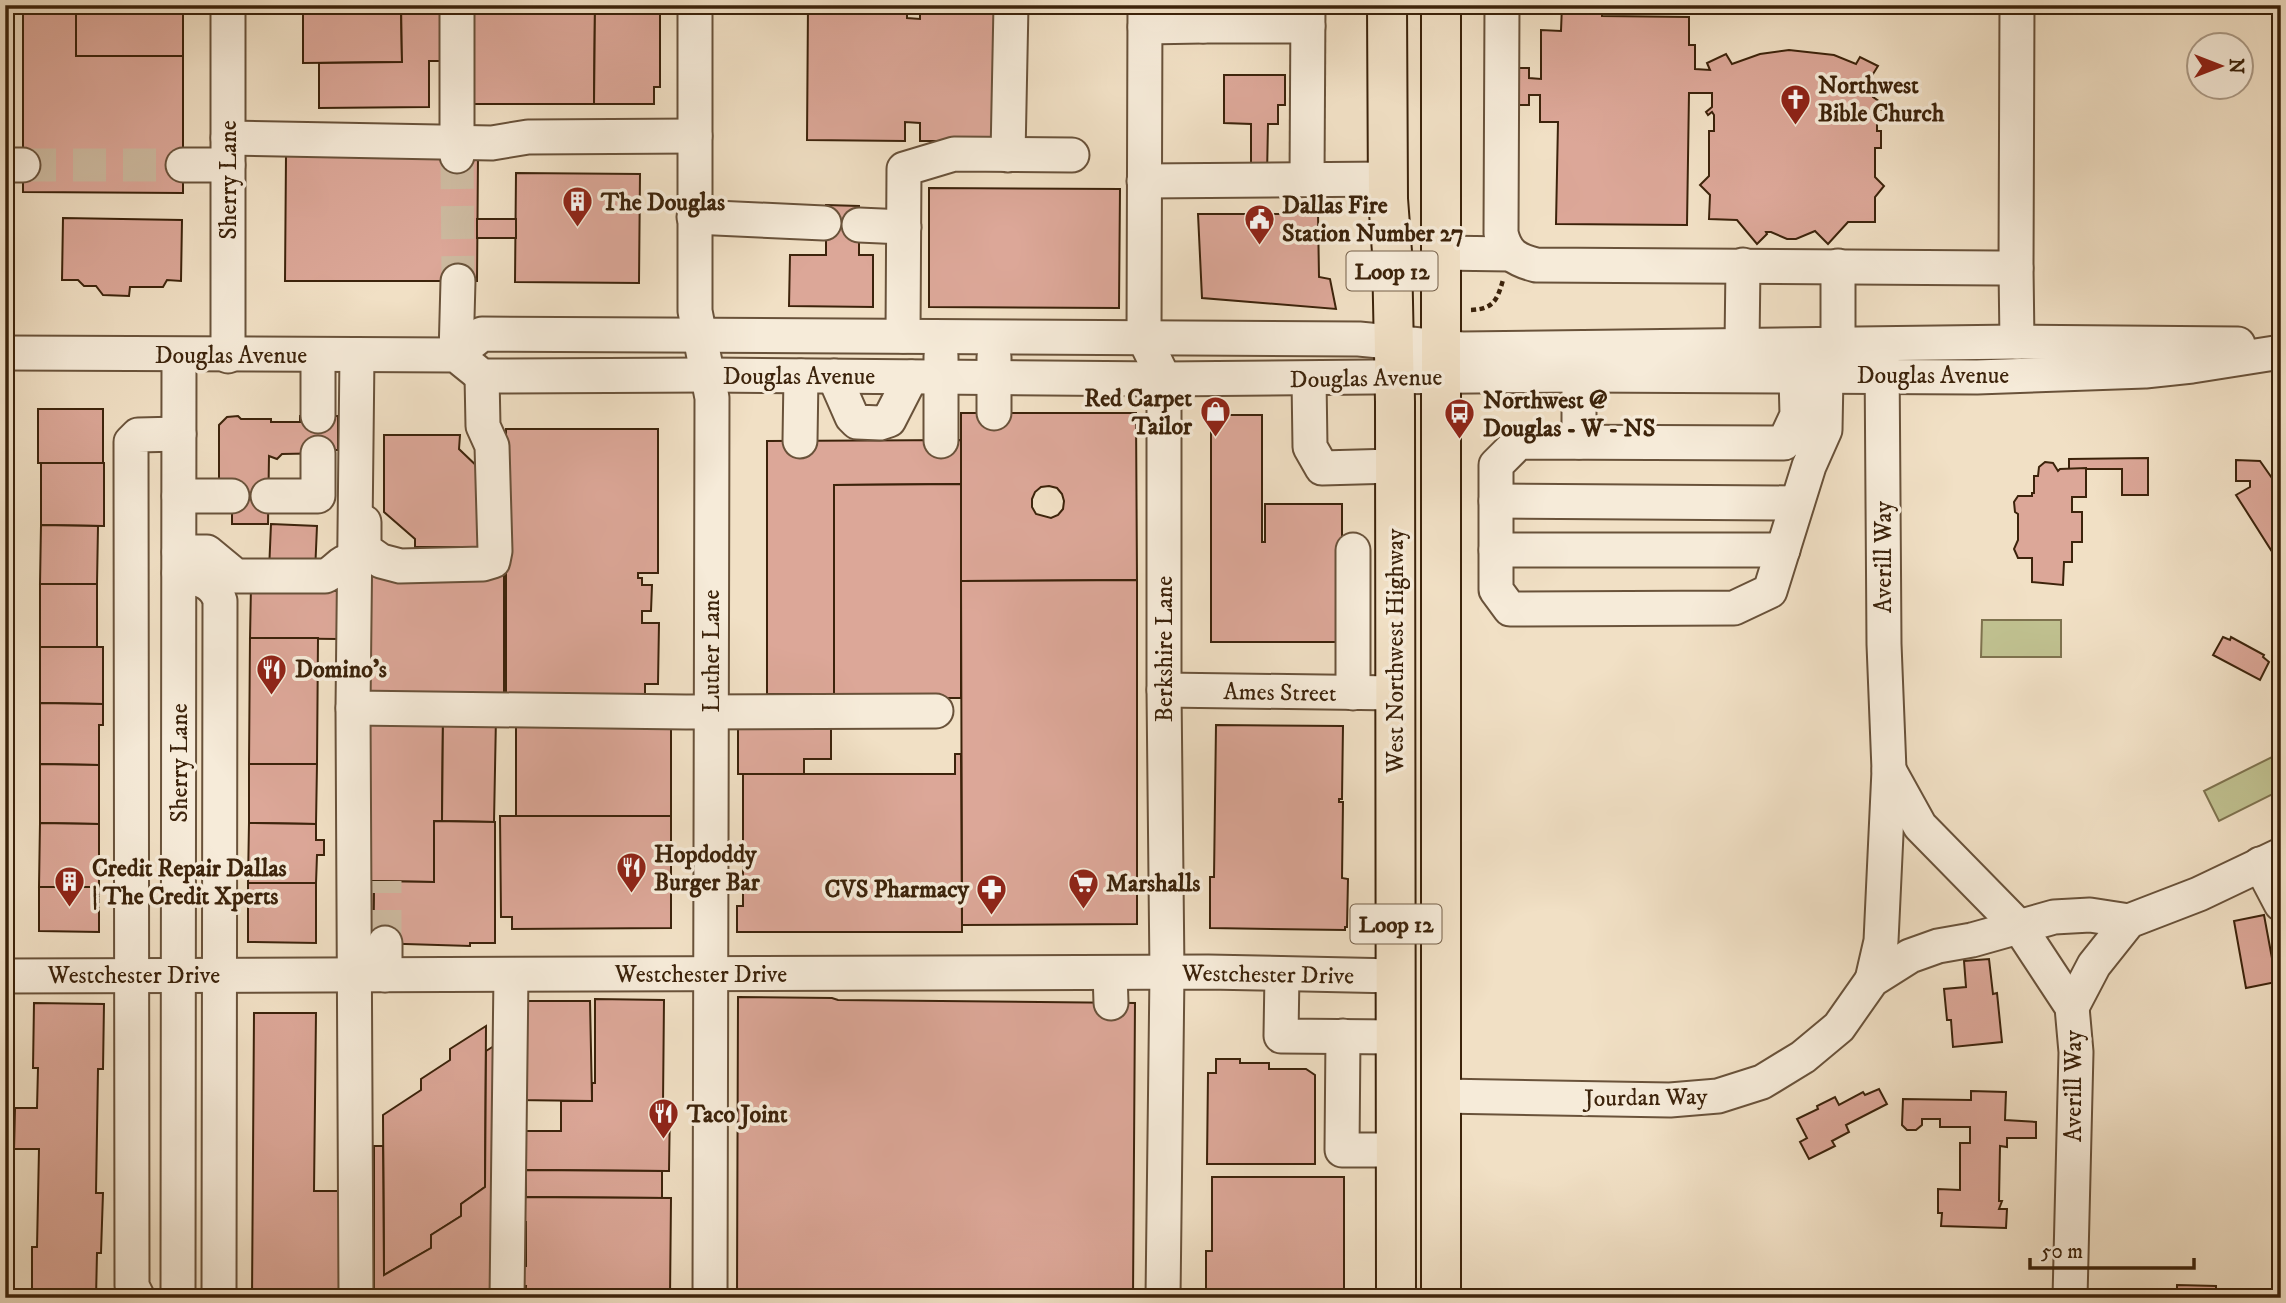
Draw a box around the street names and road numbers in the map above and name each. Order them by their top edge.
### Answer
street label: Sherry Lane [214,120,244,240]
road number: Loop 12 [1346,252,1438,290]
street label: Douglas Avenue [155,341,307,371]
street label: Douglas Avenue [1857,361,2009,391]
street label: Douglas Avenue [723,362,875,392]
street label: Douglas Avenue [1289,363,1443,395]
street label: Averill Way [1869,500,1899,613]
street label: West Northwest Highway [1381,528,1411,774]
street label: Berkshire Lane [1150,576,1180,722]
street label: Luther Lane [697,589,727,712]
street label: Ames Street [1223,677,1337,709]
street label: Sherry Lane [165,703,195,823]
road number: Loop 12 [1350,904,1442,944]
street label: Westchester Drive [1181,958,1354,992]
street label: Westchester Drive [614,960,787,990]
street label: Westchester Drive [47,961,220,991]
street label: Averill Way [2059,1029,2089,1142]
street label: Jourdan Way [1582,1082,1708,1114]

